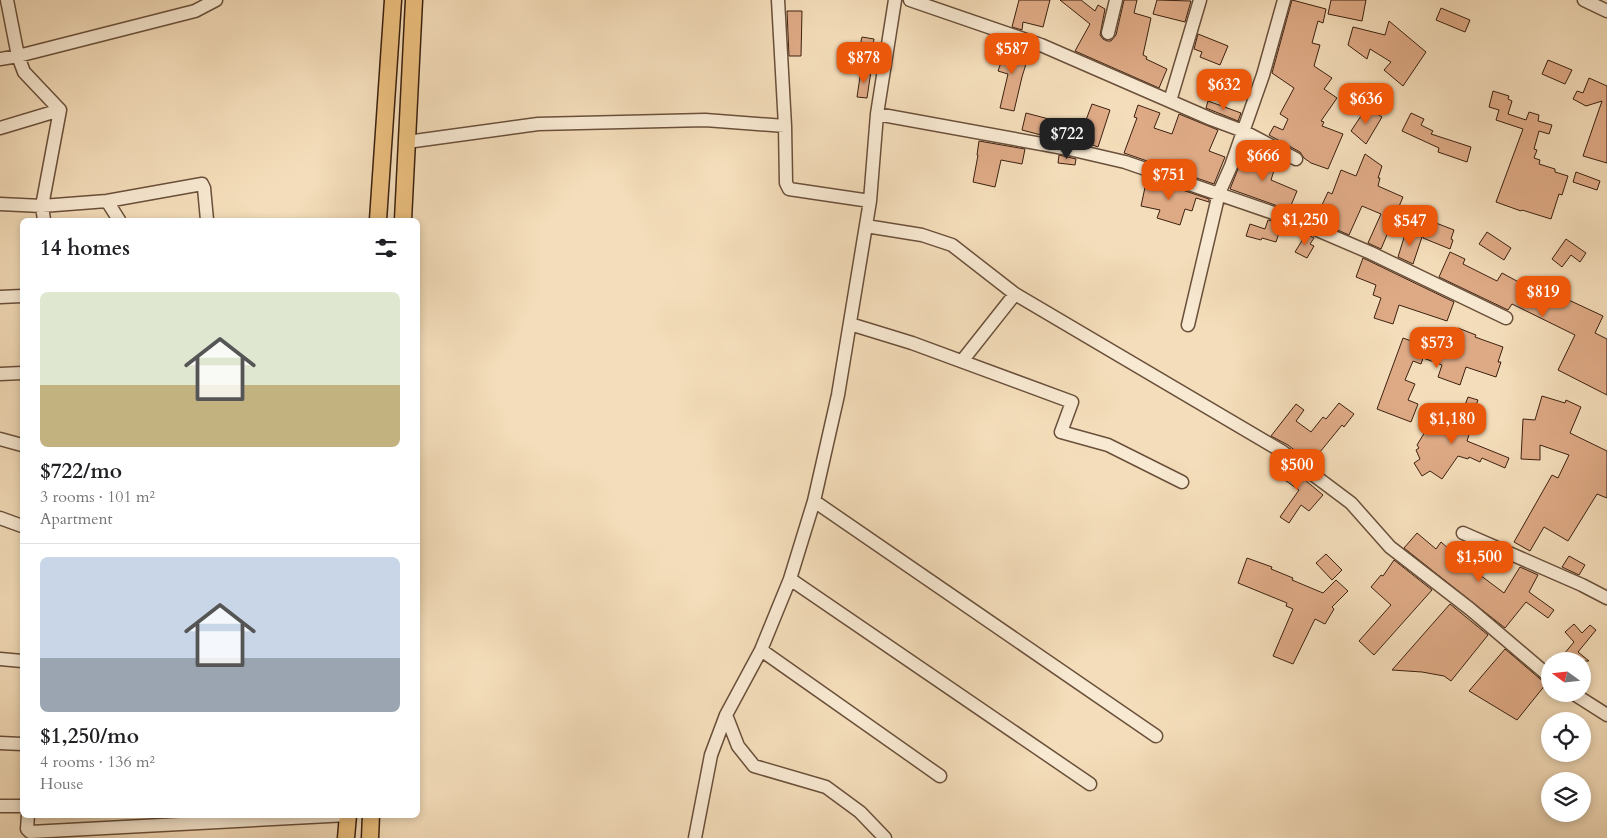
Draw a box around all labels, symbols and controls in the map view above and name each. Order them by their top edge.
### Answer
pin: $587 [982,32,1042,75]
text: $587 [996,38,1028,60]
pin: $878 [834,42,894,84]
text: $878 [848,47,880,69]
pin: $632 [1194,68,1254,111]
text: $632 [1208,74,1240,96]
pin: $636 [1336,82,1396,125]
text: $636 [1350,88,1382,110]
pin: $722 [1037,118,1097,160]
text: $722 [1051,123,1083,145]
pin: $666 [1233,140,1293,182]
text: $666 [1247,145,1279,167]
pin: $751 [1139,158,1199,201]
text: $751 [1153,164,1185,186]
pin: $1,250 [1264,204,1346,246]
pin: $547 [1380,204,1440,247]
text: $1,250 [1282,209,1328,231]
text: $547 [1394,210,1426,232]
text: 14 homes [40,234,130,263]
icon: filters [372,234,400,262]
pin: $819 [1513,276,1573,318]
text: $819 [1527,281,1559,303]
icon: home [175,324,265,414]
pin: $573 [1407,326,1467,369]
text: $573 [1421,332,1453,354]
pin: $1,180 [1411,402,1493,445]
text: $1,180 [1429,408,1475,430]
pin: $500 [1267,448,1327,491]
text: $500 [1281,454,1313,476]
text: $722/mo [40,457,122,486]
text: 3 rooms · 101 m² [40,486,155,508]
text: Apartment [40,508,113,530]
pin: $1,500 [1438,540,1520,583]
text: $1,500 [1456,546,1502,568]
icon: home [175,590,265,680]
north arrow [1541,652,1591,702]
map controls [1541,652,1591,822]
button: locate [1541,712,1591,762]
text: $1,250/mo [40,722,139,751]
text: 4 rooms · 136 m² [40,751,155,773]
button: layers [1541,772,1591,822]
text: House [40,773,83,795]

